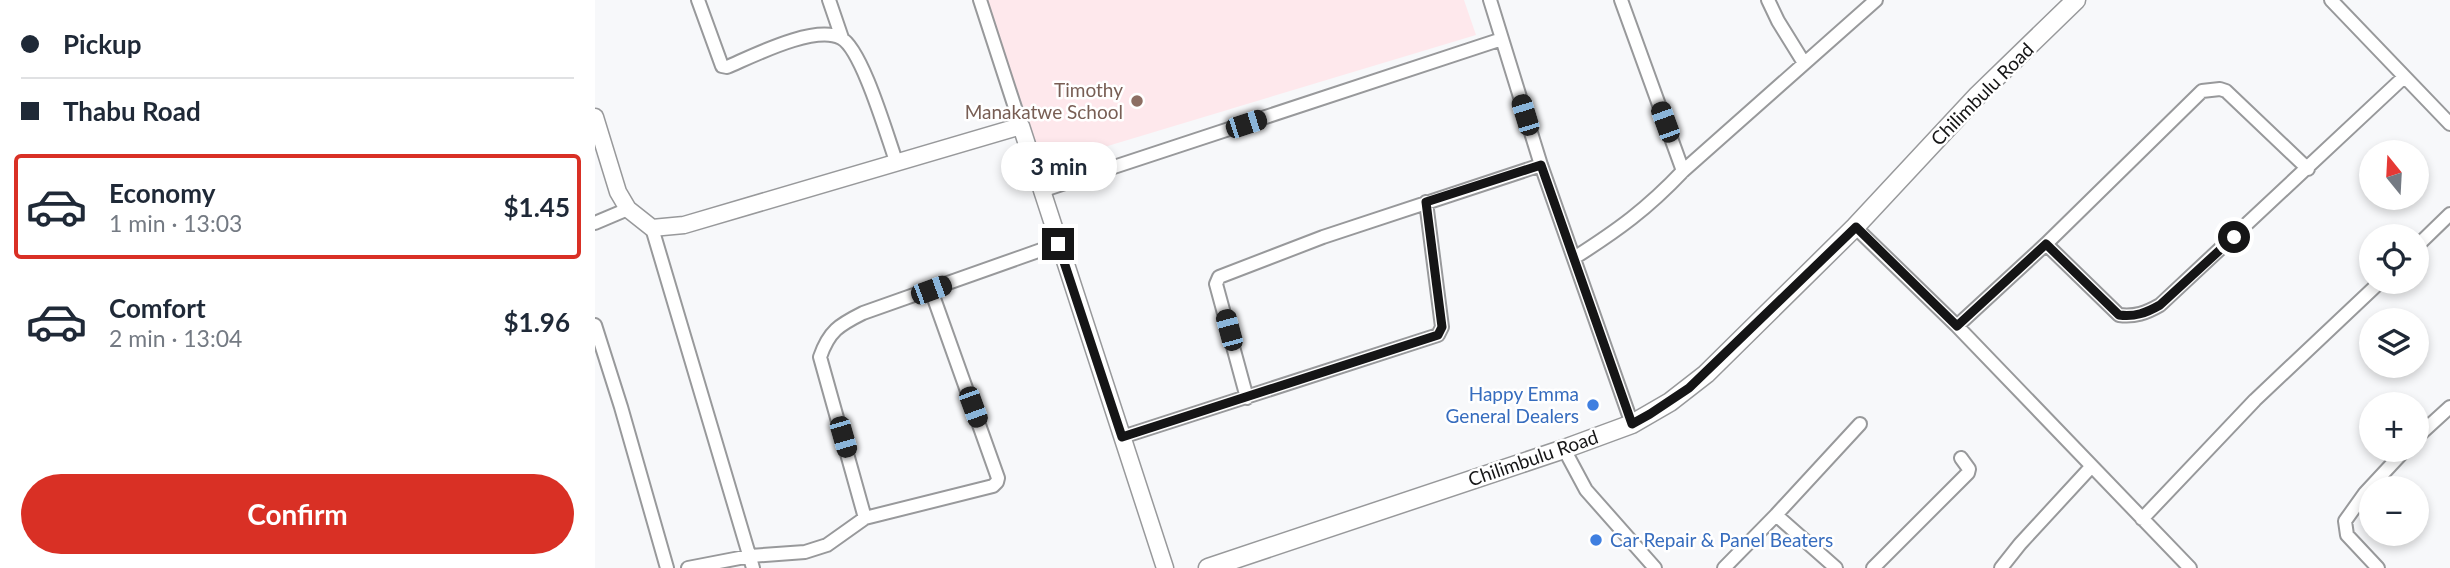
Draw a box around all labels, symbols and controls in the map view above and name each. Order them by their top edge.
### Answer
text: Pickup [63,28,142,60]
street label: Chilimbulu Road [1925,37,2038,150]
place label: Timothy Manakatwe School [965,78,1123,123]
car [1509,92,1542,138]
marker: Timothy Manakatwe School [1129,93,1145,109]
text: Thabu Road [63,95,201,127]
car [1648,99,1683,145]
car [1223,108,1270,140]
north arrow [2359,140,2429,210]
map controls [2359,140,2429,546]
callout: 3 min [1000,142,1116,191]
text: 3 min [1030,152,1088,180]
icon: car [25,175,88,238]
text: Economy [109,177,215,209]
text: $1.45 [504,191,570,223]
text: 1 min · 13:03 [109,209,242,237]
route start [2218,221,2250,253]
button: locate [2359,224,2429,294]
route end [1042,228,1074,260]
car [908,273,955,307]
icon: car [25,290,88,353]
text: Comfort [109,292,206,324]
text: $1.96 [504,306,570,338]
car [1214,307,1245,353]
button: layers [2359,308,2429,378]
text: 2 min · 13:04 [109,324,242,352]
place label: Happy Emma General Dealers [1446,382,1579,427]
car [956,384,991,430]
button: + [2359,392,2429,462]
marker: Happy Emma General Dealers [1585,397,1601,413]
car [828,414,859,460]
street label: Chilimbulu Road [1465,425,1601,491]
button: Confirm [21,474,574,554]
button: − [2359,476,2429,546]
place label: Car Repair & Panel Beaters [1610,528,1833,551]
marker: Car Repair & Panel Beaters [1588,532,1604,548]

